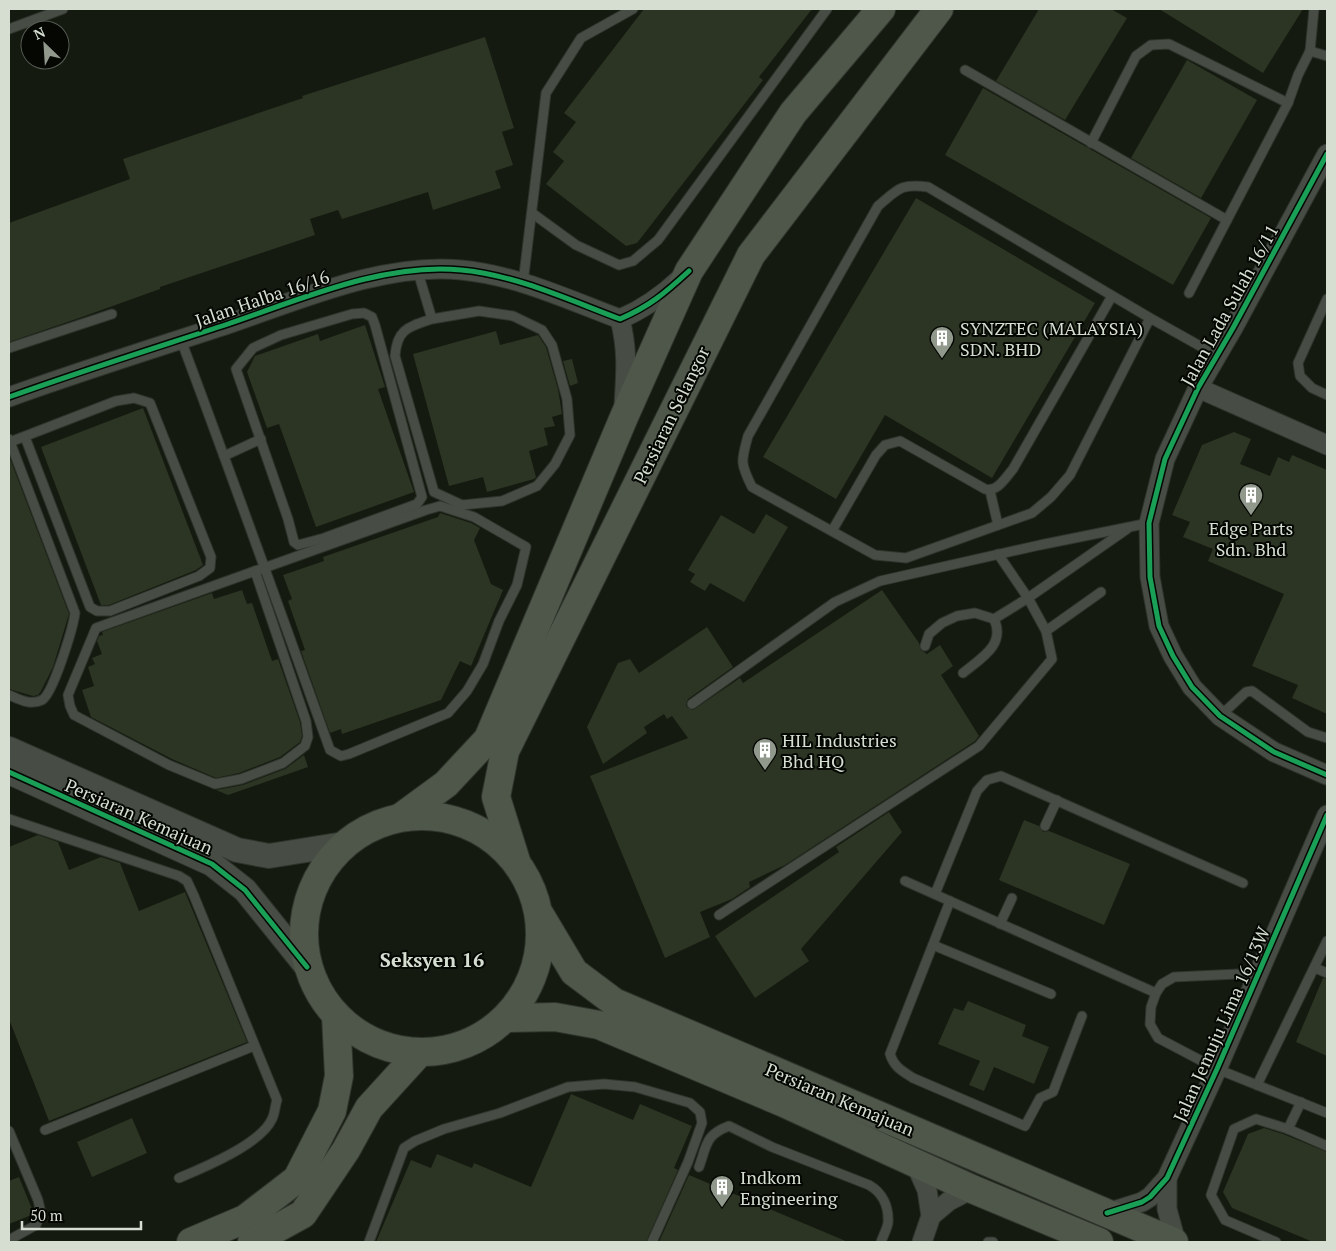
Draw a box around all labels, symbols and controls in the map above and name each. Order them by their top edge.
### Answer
north arrow [20,20,70,70]
text: N [30,22,48,44]
street label: Jalan Lada Sulah 16/11 [1175,220,1283,390]
street label: Jalan Halba 16/16 [192,264,333,332]
place label: SYNZTEC (MALAYSIA) SDN. BHD [960,316,1143,361]
building icon: SYNZTEC (MALAYSIA) SDN. BHD [929,325,955,359]
street label: Persiaran Selangor [627,342,715,488]
building icon: Edge Parts Sdn. Bhd [1238,482,1264,516]
place label: Edge Parts Sdn. Bhd [1209,516,1293,561]
place label: HIL Industries Bhd HQ [782,728,897,773]
building icon: HIL Industries Bhd HQ [752,737,778,771]
street label: Persiaran Kemajuan [61,773,217,859]
street label: Jalan Jemuju Lima 16/13W [1167,922,1275,1125]
district label: Seksyen 16 [380,946,484,973]
street label: Persiaran Kemajuan [762,1057,918,1141]
place label: Indkom Engineering [740,1165,838,1210]
building icon: Indkom Engineering [709,1174,735,1208]
scale bar [22,1198,141,1230]
text: 50 m [30,1205,63,1225]

